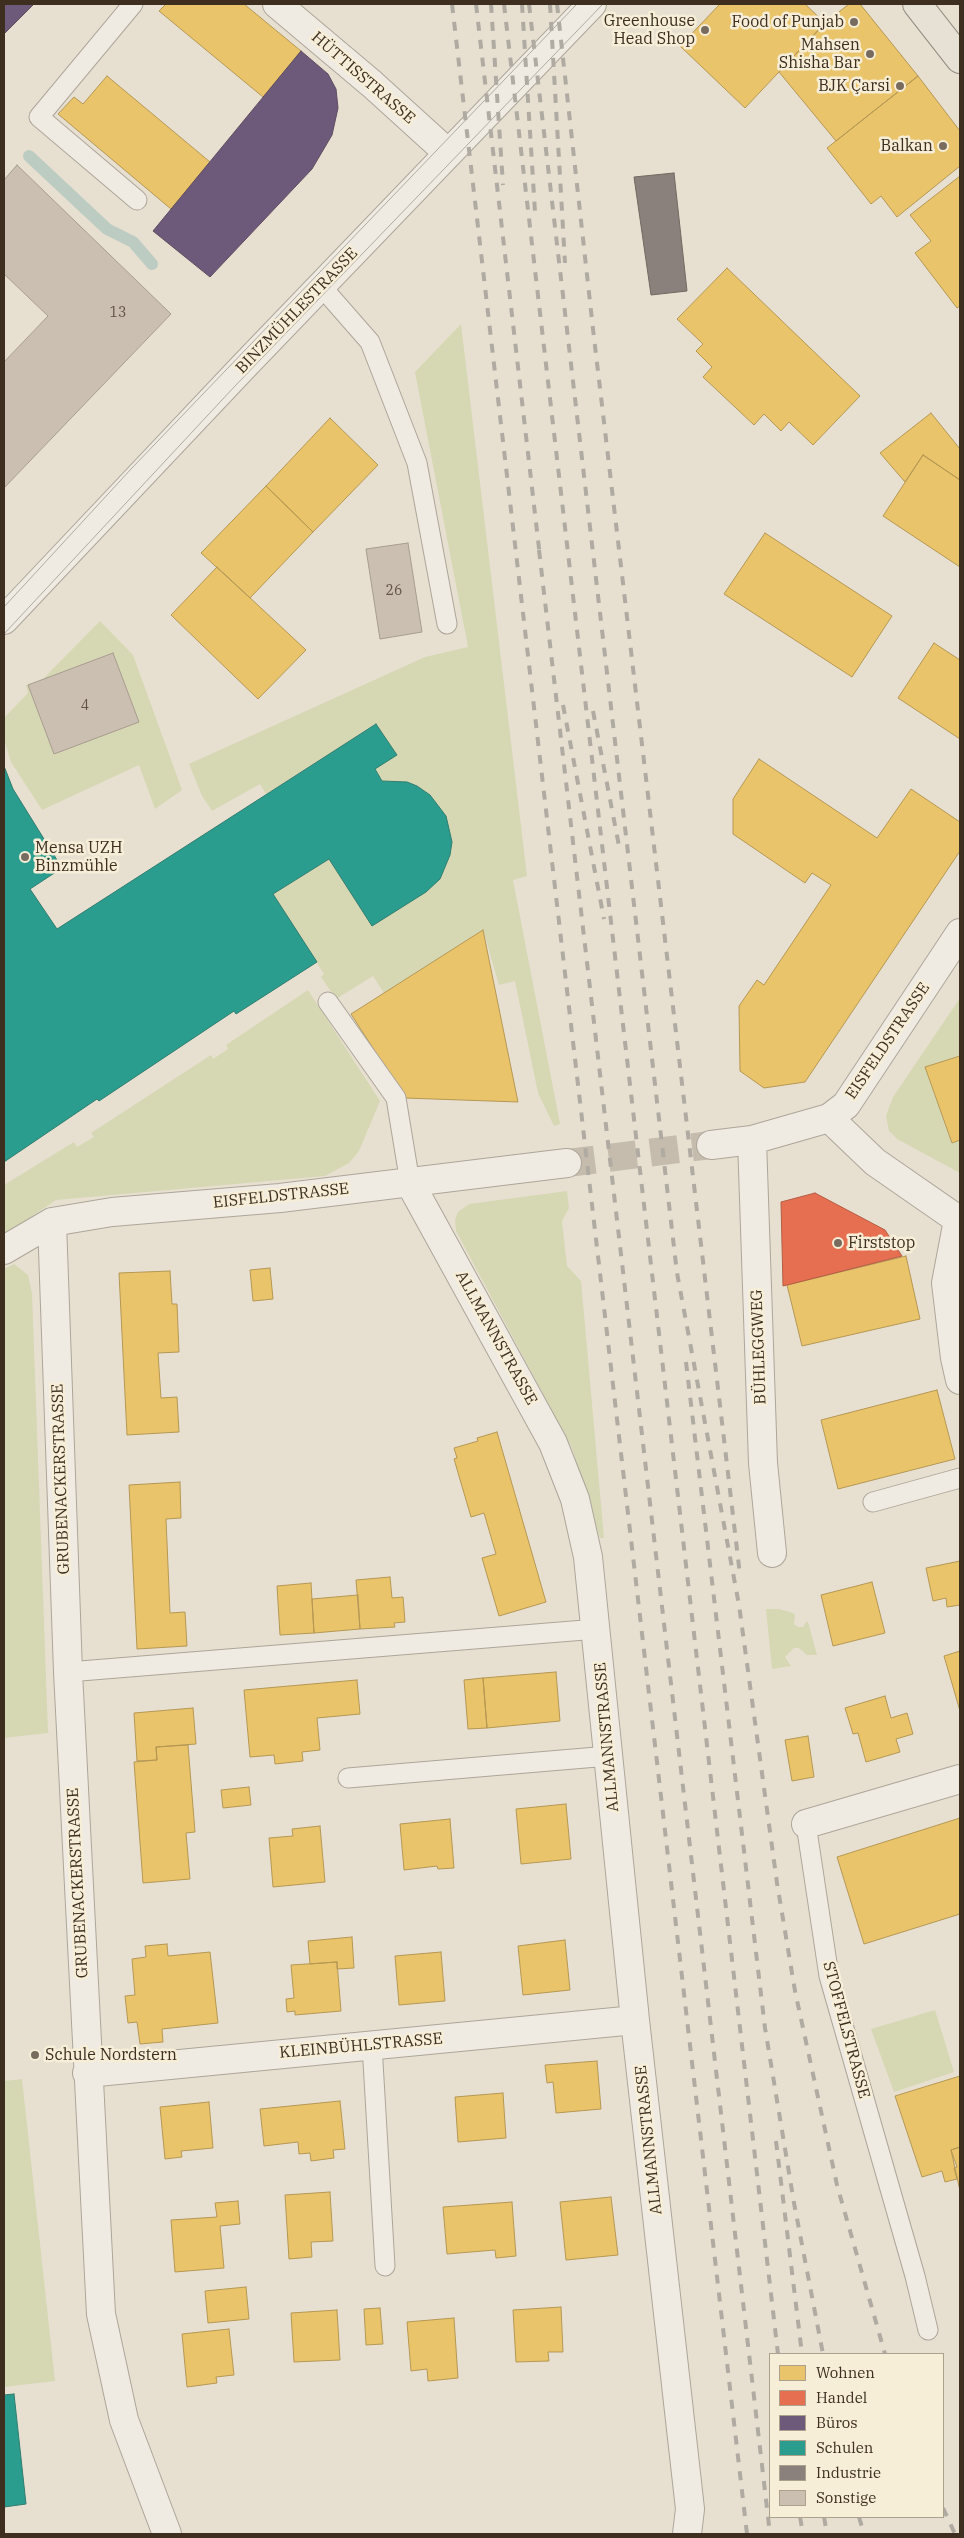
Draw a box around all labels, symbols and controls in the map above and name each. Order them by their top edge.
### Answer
place label: Greenhouse Head Shop [604,11,695,49]
place label: Food of Punjab [732,12,844,32]
marker: Food of Punjab [848,16,860,28]
marker: Greenhouse Head Shop [699,24,711,36]
street label: HÜTTISSTRASSE [307,28,419,128]
place label: Mahsen Shisha Bar [779,35,860,73]
marker: Mahsen Shisha Bar [864,48,876,60]
place label: BJK Çarsi [818,76,890,96]
marker: BJK Çarsi [894,80,906,92]
place label: Balkan [880,136,933,156]
marker: Balkan [937,140,949,152]
street label: BINZMÜHLESTRASSE [232,244,362,378]
house number: 13 [110,305,126,321]
house number: 26 [386,583,402,599]
house number: 4 [81,698,89,714]
place label: Mensa UZH Binzmühle [35,838,123,876]
marker: Mensa UZH Binzmühle [19,851,31,863]
street label: EISFELDSTRASSE [842,979,934,1103]
street label: EISFELDSTRASSE [212,1179,350,1213]
place label: Firststop [848,1233,915,1253]
marker: Firststop [832,1237,844,1249]
street label: ALLMANNSTRASSE [451,1268,541,1408]
street label: BÜHLEGGWEG [747,1289,771,1405]
street label: GRUBENACKERSTRASSE [48,1383,74,1575]
street label: ALLMANNSTRASSE [591,1661,623,1813]
street label: GRUBENACKERSTRASSE [63,1787,93,1979]
street label: STOFFELSTRASSE [818,1959,874,2101]
street label: KLEINBÜHLSTRASSE [278,2029,444,2063]
place label: Schule Nordstern [45,2045,177,2065]
marker: Schule Nordstern [29,2049,41,2061]
street label: ALLMANNSTRASSE [632,2064,666,2216]
legend [769,2353,944,2518]
text: Wohnen [816,2363,875,2382]
text: Handel [816,2388,867,2407]
text: Büros [816,2413,858,2432]
text: Schulen [816,2438,873,2457]
text: Industrie [816,2463,881,2482]
text: Sonstige [816,2488,876,2507]

